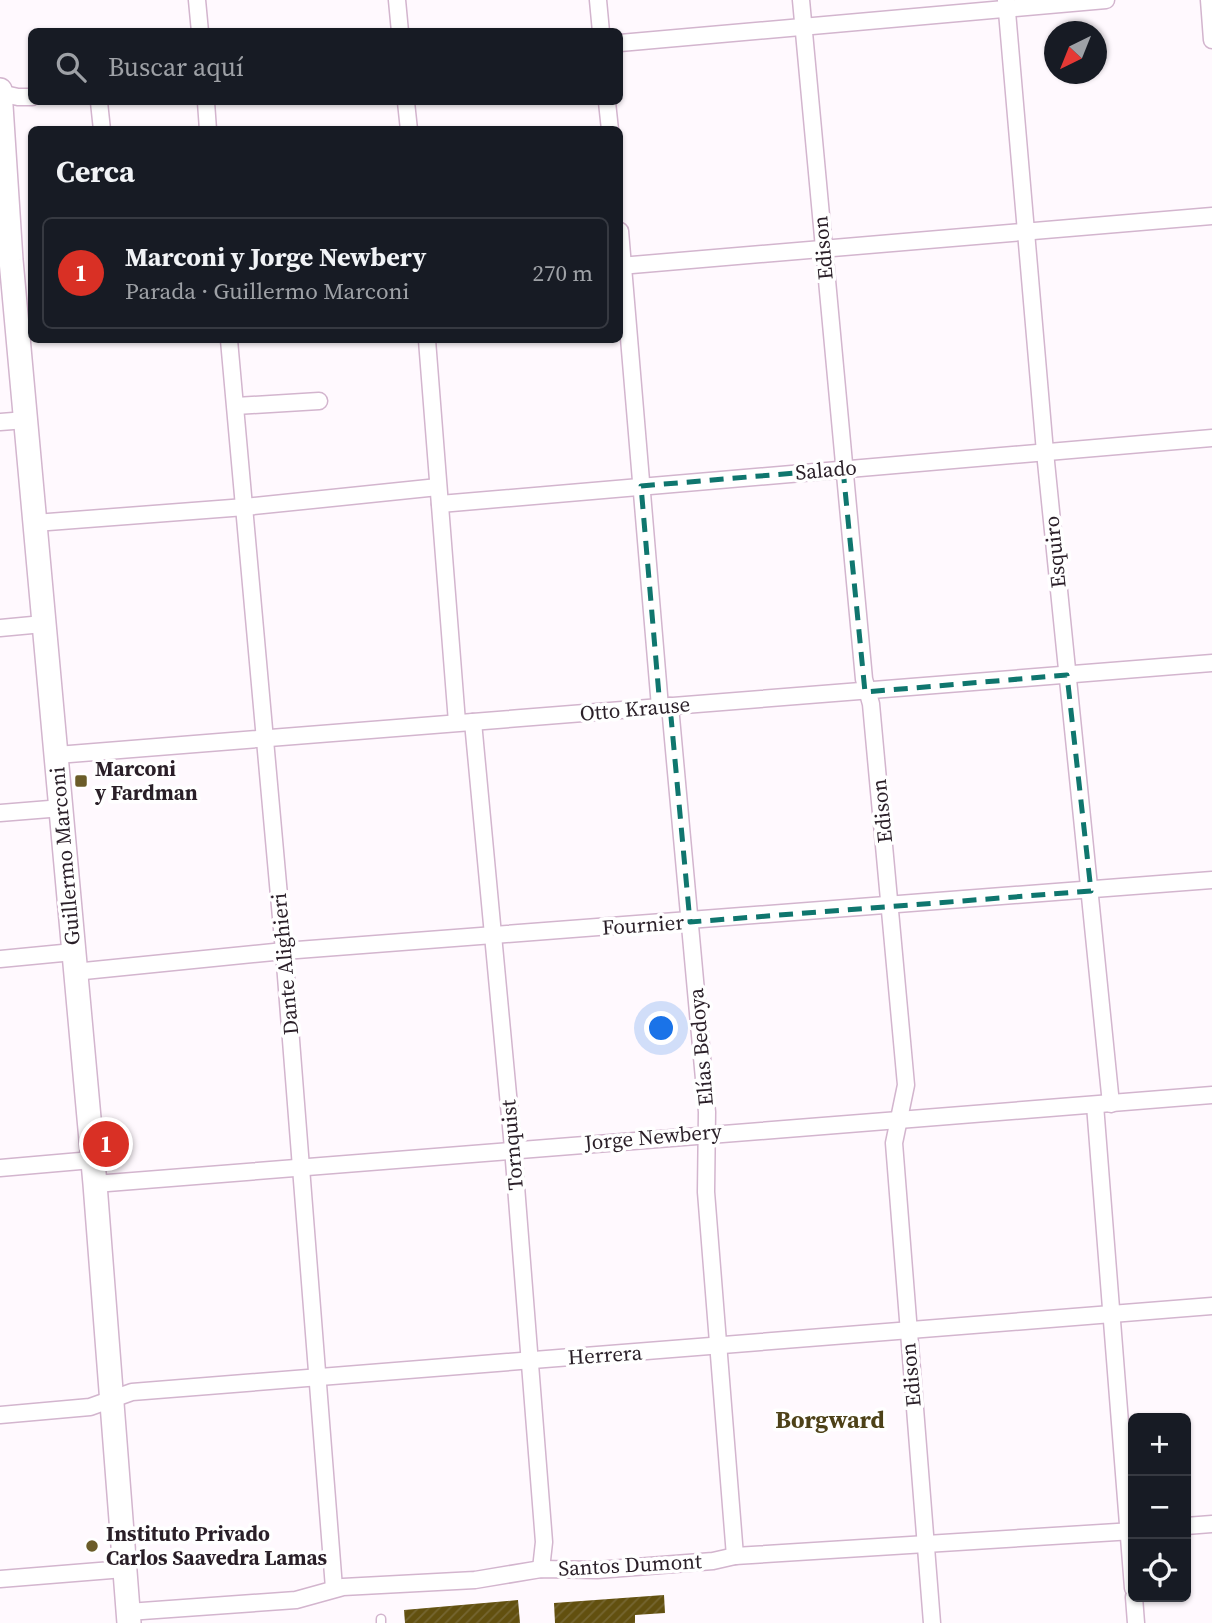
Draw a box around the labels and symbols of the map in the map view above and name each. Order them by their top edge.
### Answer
north arrow [1044,21,1107,84]
street label: Edison [805,215,840,281]
street label: Salado [794,452,858,487]
street label: Esquiro [1036,515,1073,589]
street label: Otto Krause [579,689,691,728]
place label: Marconi y Fardman [94,754,198,807]
street label: Guillermo Marconi [42,766,87,946]
marker: Marconi y Fardman [73,773,89,789]
street label: Edison [864,777,899,844]
street label: Dante Alighieri [264,892,305,1036]
street label: Fournier [601,907,685,942]
street label: Elías Bedoya [681,987,720,1107]
your location [644,1011,678,1045]
street label: Tornquist [493,1099,530,1191]
street label: Jorge Newbery [582,1116,723,1157]
pin: 1 [83,1118,129,1170]
street label: Herrera [567,1337,643,1372]
street label: Edison [893,1342,928,1408]
district label: Borgward [775,1403,885,1436]
place label: Instituto Privado Carlos Saavedra Lamas [106,1519,328,1572]
marker: Instituto Privado Carlos Saavedra Lamas [84,1538,100,1554]
street label: Santos Dumont [558,1546,702,1583]

